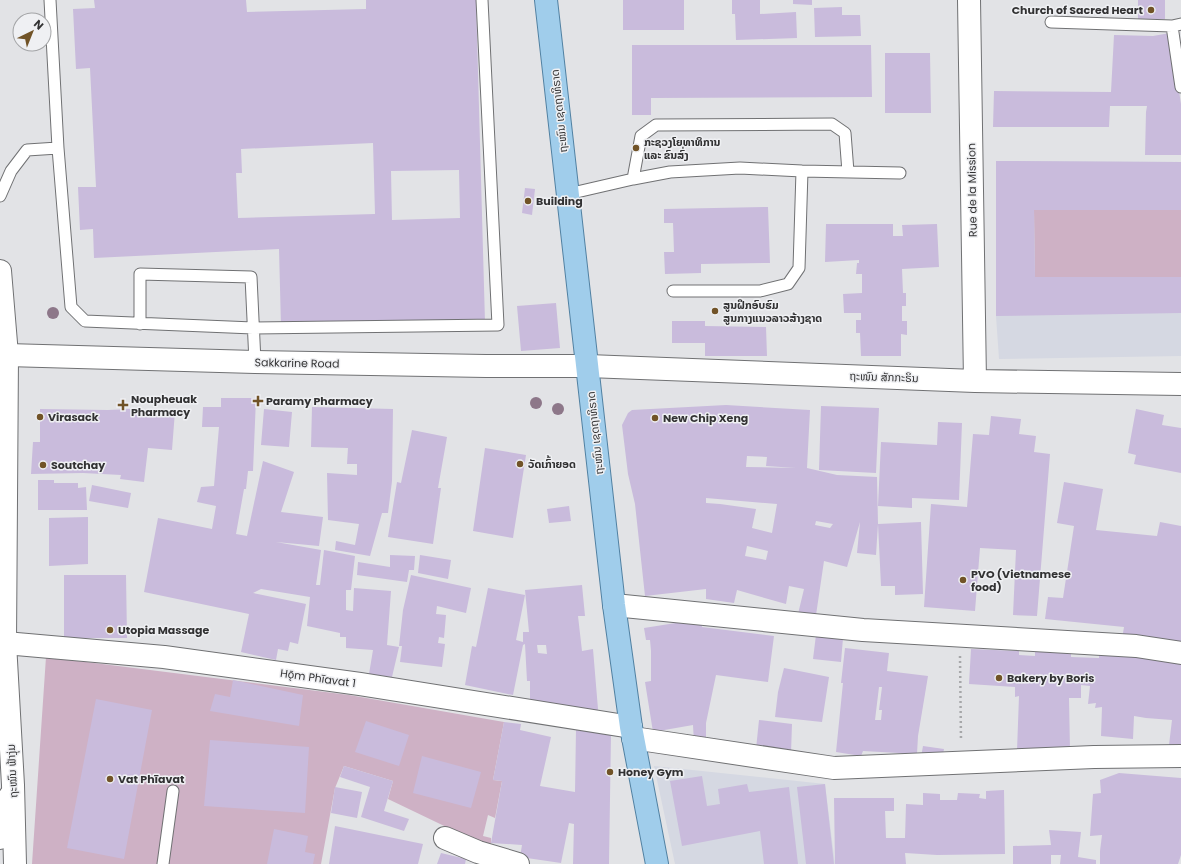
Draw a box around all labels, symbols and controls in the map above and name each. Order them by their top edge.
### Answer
place label: Church of Sacred Heart [1012,2,1144,18]
marker: Church of Sacred Heart [1146,5,1156,15]
north arrow [12,12,52,52]
text: N [30,16,47,33]
street label: ຖະໜົນ ເຊດຖາທິຣາດ [547,69,571,153]
place label: ກະຊວງໂຍທາທິການ ແລະ ຂົນສົ່ງ [644,134,721,163]
marker: ກະຊວງໂຍທາທິການ ແລະ ຂົນສົ່ງ [631,143,641,153]
street label: Rue de la Mission [963,143,981,237]
place label: Building [536,193,583,209]
marker: Building [523,196,533,206]
place label: ສູນຝຶກອົບຮົມ ສູນກາງແນວລາວສ້າງຊາດ [723,297,822,326]
marker: ສູນຝຶກອົບຮົມ ສູນກາງແນວລາວສ້າງຊາດ [710,306,720,316]
street label: Sakkarine Road [254,354,340,372]
street label: ຖະໜົນ ສັກກະຣິນ [849,368,919,386]
place label: Noupheuak Pharmacy [131,391,197,420]
street label: ຖະໜົນ ເຊດຖາທິຣາດ [583,391,607,475]
place label: Paramy Pharmacy [266,393,373,409]
marker: Paramy Pharmacy [253,396,263,406]
marker: Noupheuak Pharmacy [118,400,128,410]
place label: Virasack [48,409,99,425]
place label: New Chip Xeng [663,410,748,426]
marker: Virasack [35,412,45,422]
marker: New Chip Xeng [650,413,660,423]
place label: ວັດເກົ້າຍອດ [528,455,576,472]
place label: Soutchay [51,457,105,473]
marker: ວັດເກົ້າຍອດ [515,459,525,469]
marker: Soutchay [38,460,48,470]
place label: PVO (Vietnamese food) [971,566,1071,595]
marker: PVO (Vietnamese food) [958,575,968,585]
place label: Utopia Massage [118,622,210,638]
marker: Utopia Massage [105,625,115,635]
street label: Hǭm Phīavat 1 [279,665,357,691]
place label: Bakery by Boris [1007,670,1094,686]
marker: Bakery by Boris [994,673,1004,683]
street label: ຖະໝົນ ຟ້າງຸ່ມ [3,744,22,798]
place label: Honey Gym [618,764,684,780]
marker: Honey Gym [605,767,615,777]
place label: Vat Phīavat [118,771,185,787]
marker: Vat Phīavat [105,774,115,784]

